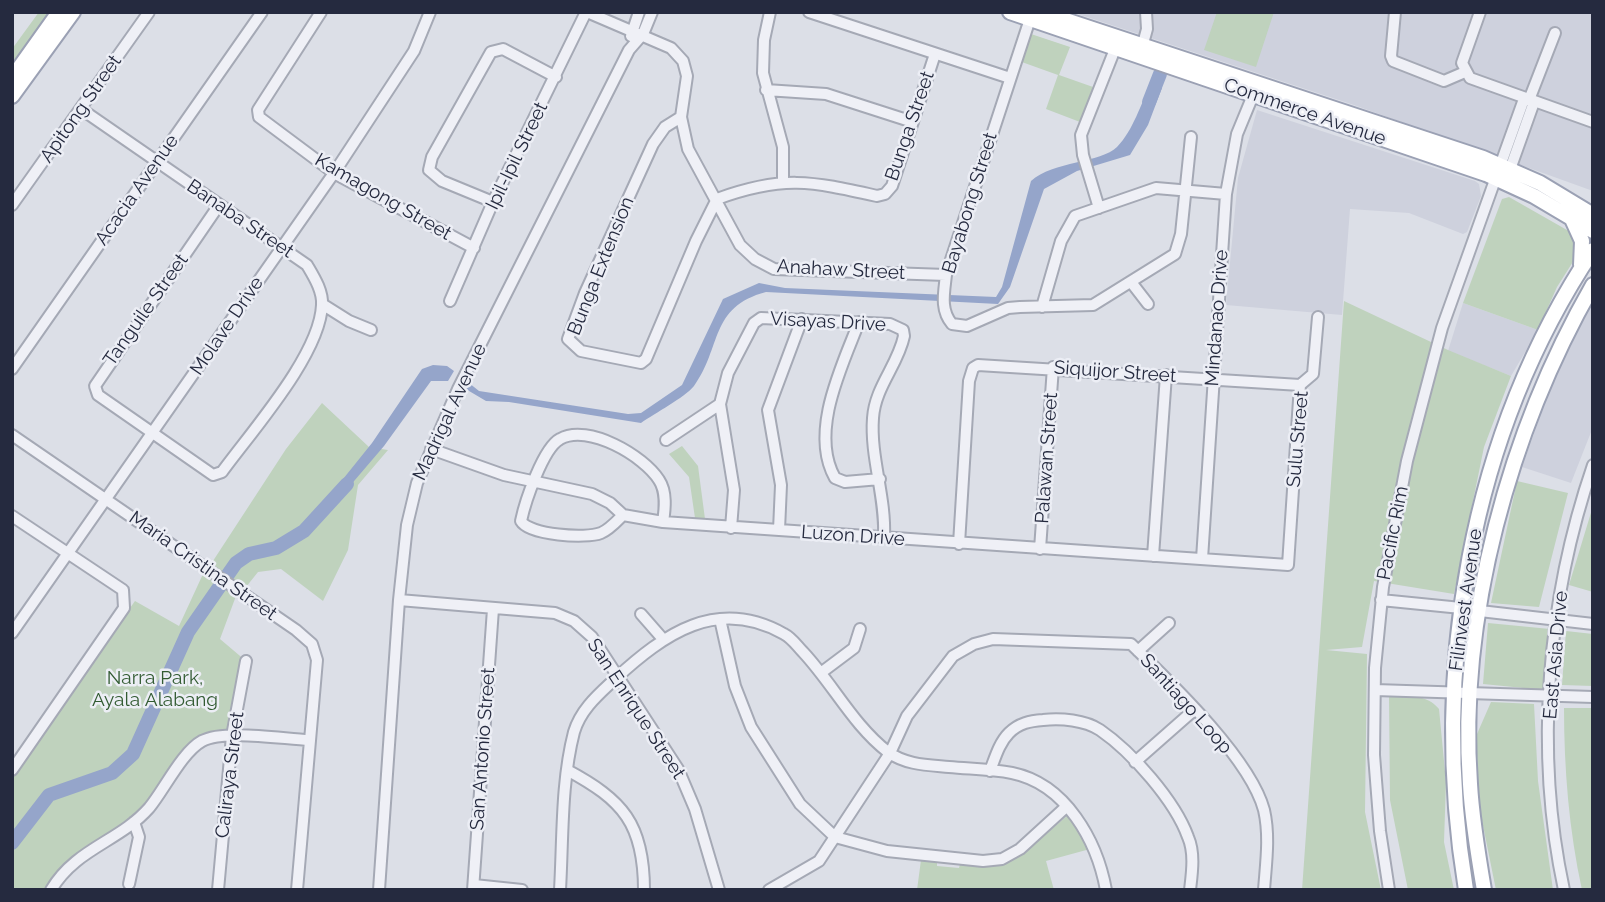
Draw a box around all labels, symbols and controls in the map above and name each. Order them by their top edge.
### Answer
street label: Apitong Street [35,51,127,167]
street label: Bunga Street [881,68,939,184]
street label: Commerce Avenue [1221,74,1389,150]
street label: Ipil-Ipil Street [481,99,553,213]
street label: Acacia Avenue [90,130,184,250]
street label: Bayabong Street [938,130,1002,276]
street label: Kamagong Street [311,149,455,245]
street label: Banaba Street [182,175,298,263]
street label: Bunga Extension [563,193,639,339]
street label: Tanguile Street [99,249,193,371]
street label: Mindanao Drive [1201,249,1233,387]
street label: Anahaw Street [776,255,906,285]
street label: Molave Drive [186,272,268,380]
street label: Visayas Drive [769,308,887,336]
street label: Madrigal Avenue [408,340,492,484]
street label: Siquijor Street [1053,356,1177,388]
street label: Sulu Street [1282,390,1314,488]
street label: Palawan Street [1031,392,1063,524]
street label: Pacific Rim [1373,484,1413,582]
street label: Maria Cristina Street [125,506,281,626]
street label: Luzon Drive [800,521,906,551]
street label: Filinvest Avenue [1445,527,1487,673]
street label: East Asia Drive [1539,590,1573,720]
street label: San Enrique Street [582,635,690,783]
street label: Santiago Loop [1135,649,1237,759]
park label: Narra Park, Ayala Alabang [92,667,218,711]
street label: San Antonio Street [466,667,500,831]
street label: Caliraya Street [211,710,249,840]

